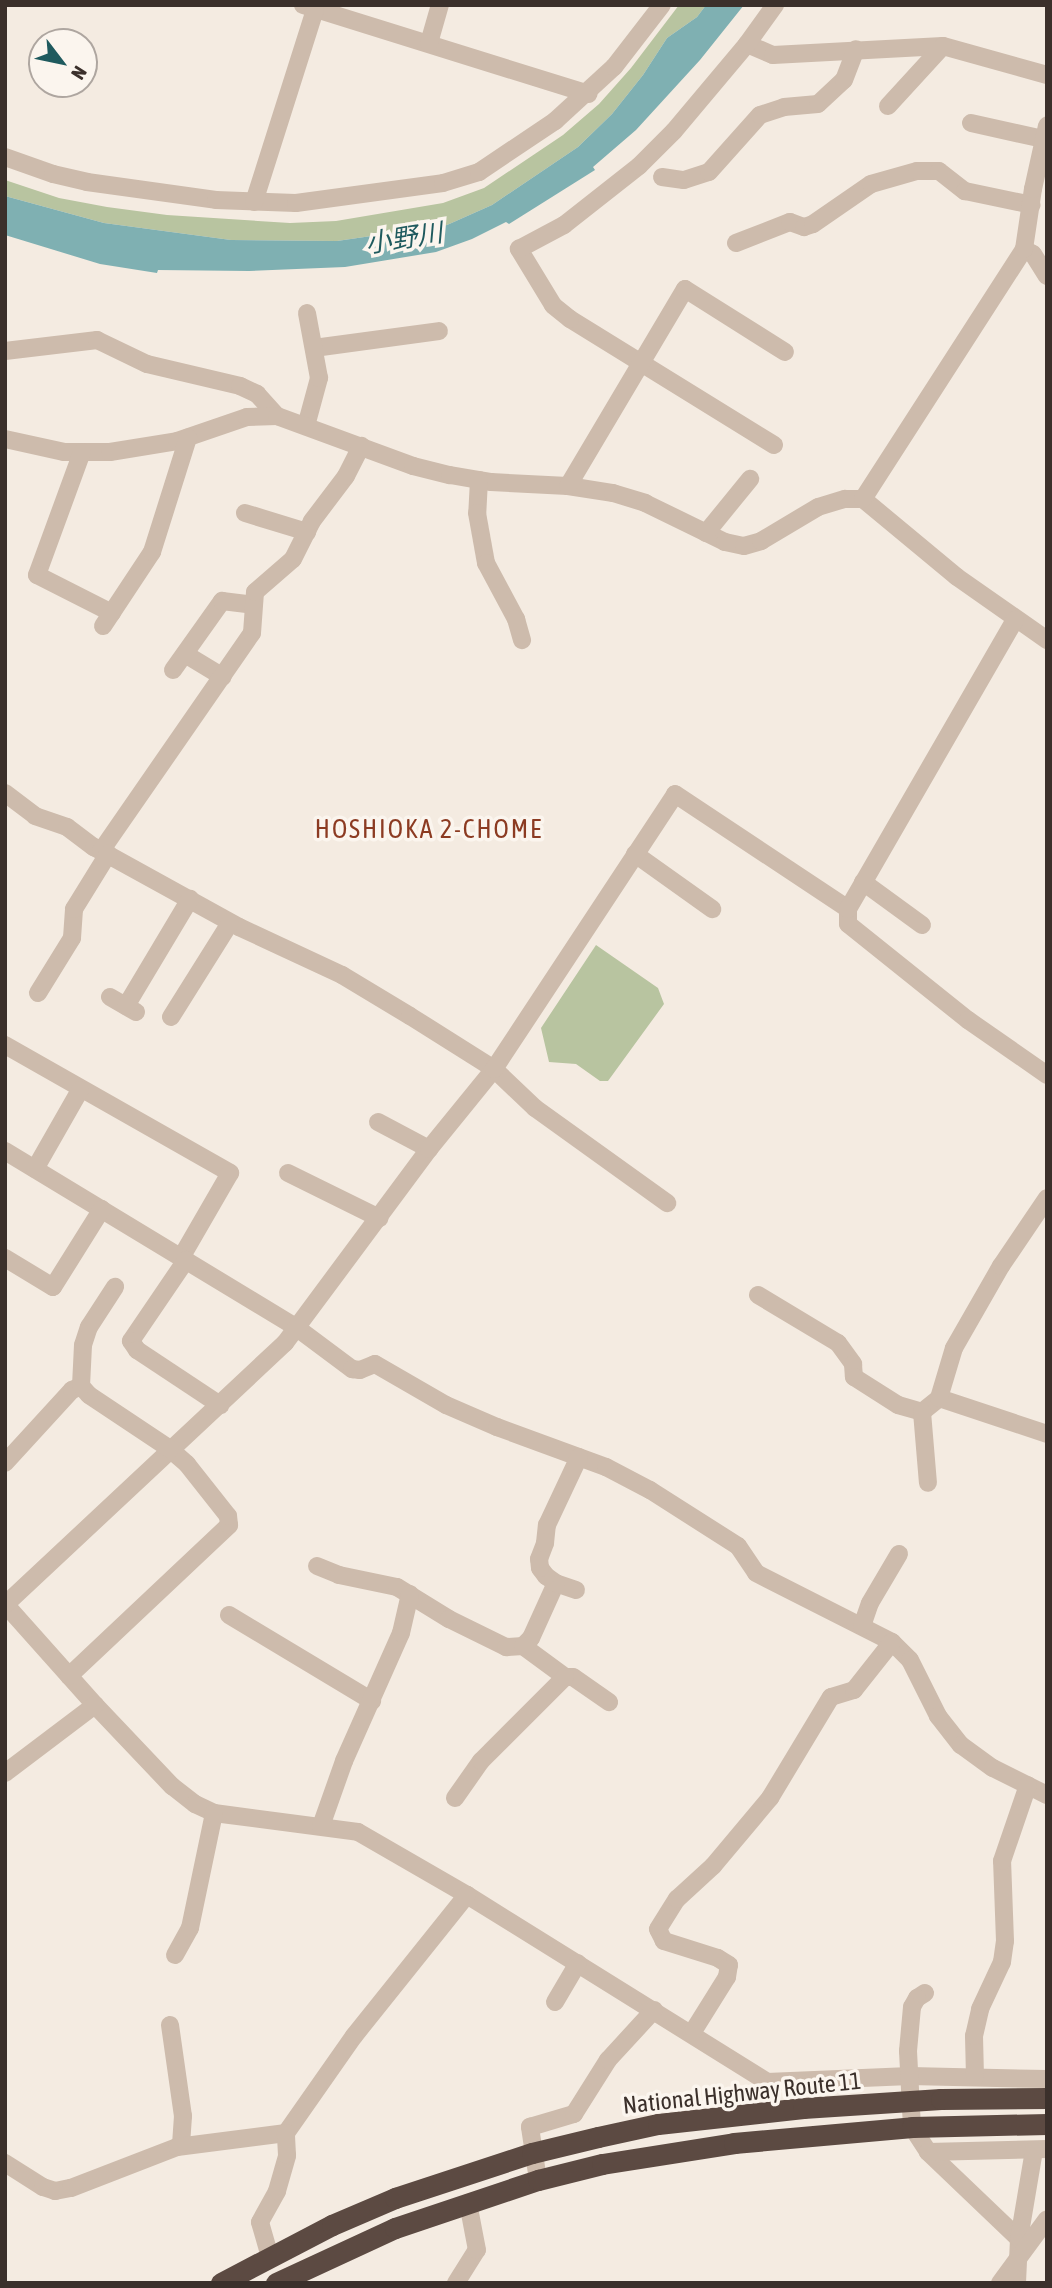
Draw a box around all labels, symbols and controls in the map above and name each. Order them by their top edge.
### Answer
north arrow [28,28,98,98]
text: N [67,62,91,84]
water label: 小野川 [363,217,445,261]
district label: HOSHIOKA 2-CHOME [317,814,541,846]
street label: National Highway Route 11 [621,2066,863,2120]

